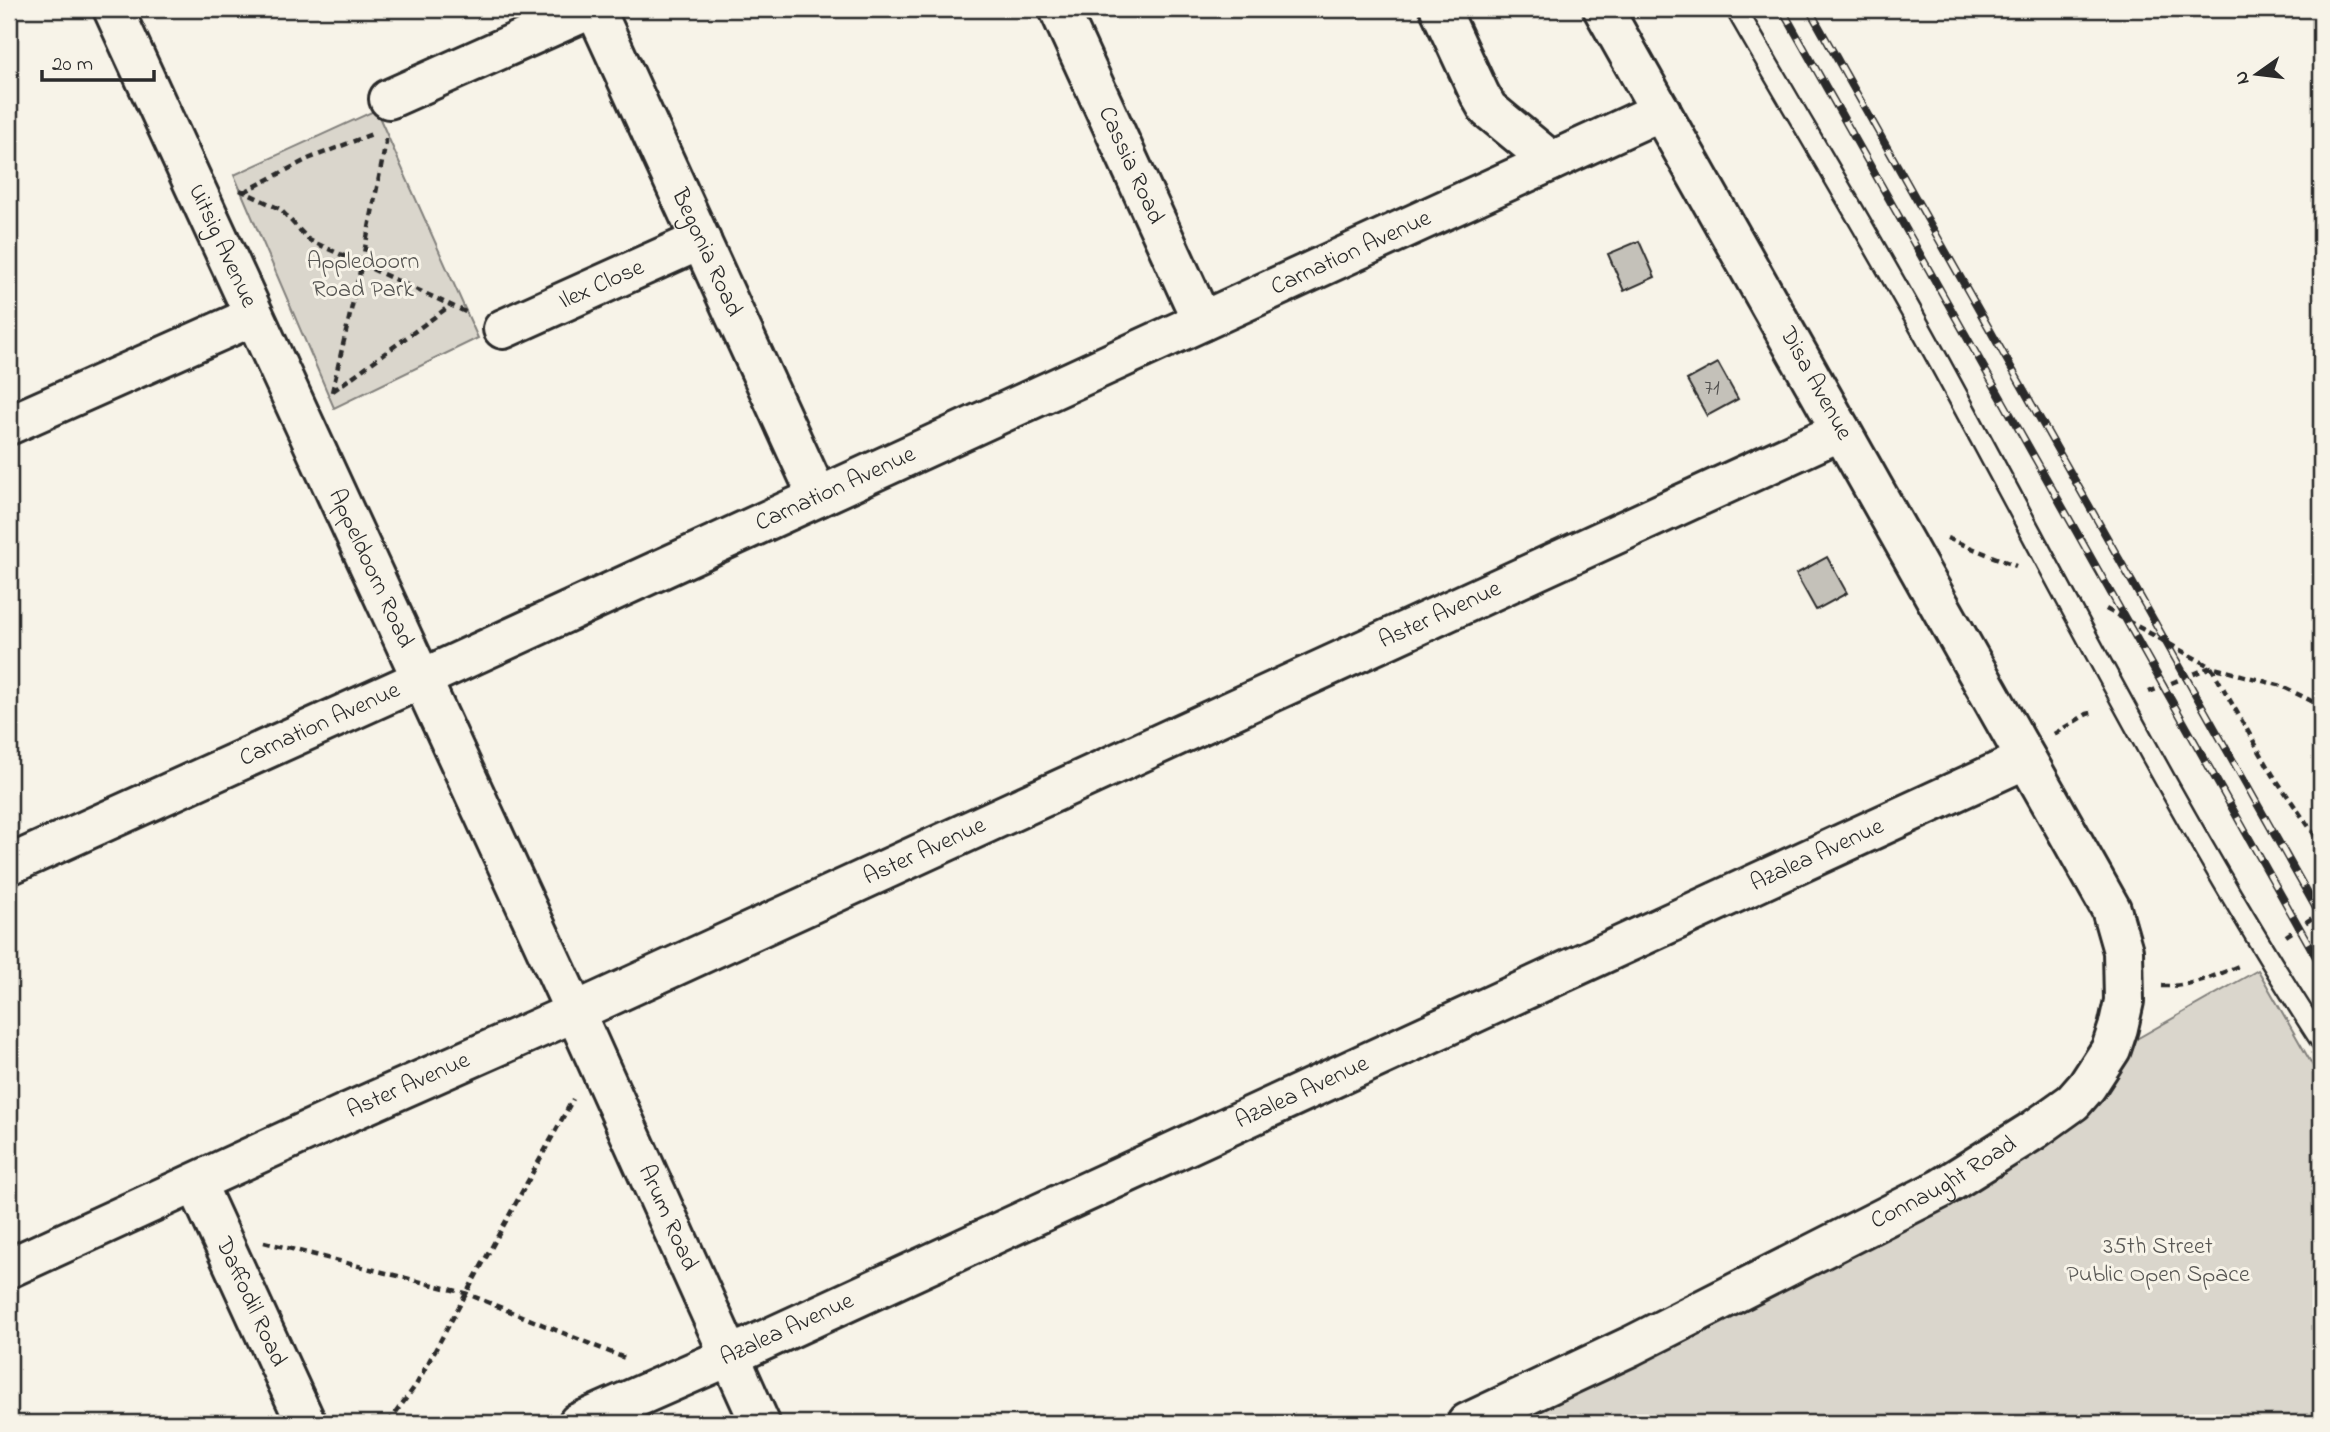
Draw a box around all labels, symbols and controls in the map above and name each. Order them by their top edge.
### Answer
scale bar [42,38,154,82]
north arrow [2222,38,2292,108]
text: 20 m [52,50,93,80]
text: N [2228,68,2258,87]
street label: Cassia Road [1088,101,1173,230]
street label: Uitsig Avenue [179,178,266,314]
street label: Begonia Road [661,182,751,323]
street label: Carnation Avenue [1265,201,1437,305]
park label: Appledoorn Road Park [307,245,419,308]
street label: Ilex Close [553,250,650,319]
street label: Disa Avenue [1769,320,1861,447]
house number: 71 [1704,374,1720,404]
street label: Carnation Avenue [750,437,922,541]
street label: Appeldoorn Road [319,483,423,654]
street label: Aster Avenue [1373,572,1507,658]
street label: Carnation Avenue [234,673,406,776]
street label: Aster Avenue [858,808,992,895]
street label: Azalea Avenue [1745,809,1890,901]
street label: Aster Avenue [341,1043,476,1128]
street label: Azalea Avenue [1230,1046,1375,1138]
street label: Connaught Road [1865,1127,2024,1239]
street label: Arum Road [629,1159,707,1277]
park label: 35th Street Public Open Space [2066,1230,2250,1293]
street label: Daffodil Road [205,1231,296,1373]
street label: Azalea Avenue [715,1284,860,1376]

